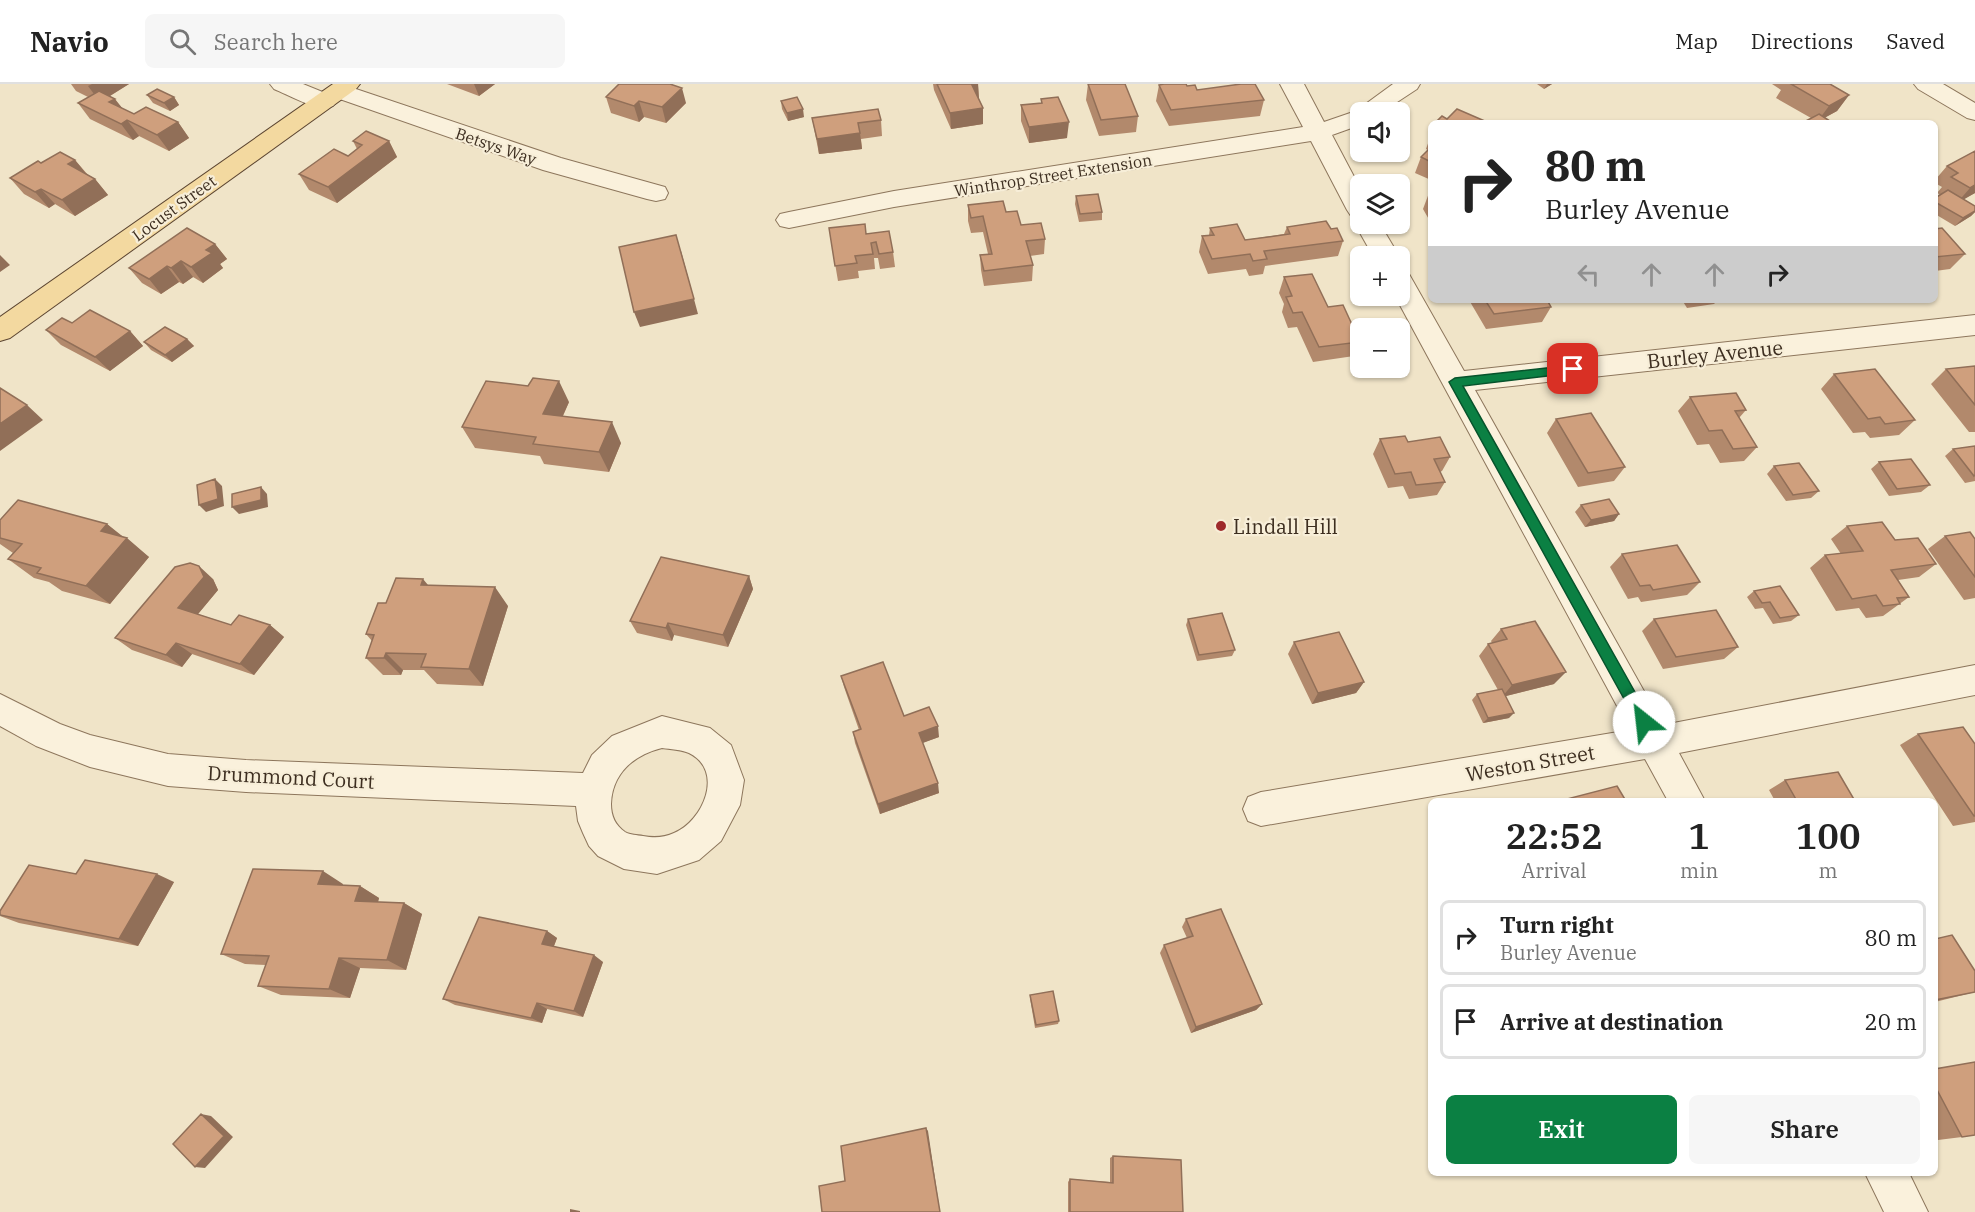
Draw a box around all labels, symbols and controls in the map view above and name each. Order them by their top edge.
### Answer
search box [145,14,565,68]
text: Navio [30,23,109,60]
icon: search [166,25,199,58]
text: Search here [214,27,338,56]
text: Map [1675,27,1718,55]
text: Directions [1751,27,1853,55]
text: Saved [1886,27,1945,55]
map controls [1350,102,1410,378]
button: sound [1350,102,1410,162]
street label: Betsys Way [453,123,540,169]
text: 80 m [1545,138,1646,193]
icon: right [1446,144,1524,222]
street label: Winthrop Street Extension [953,149,1153,201]
street label: Locust Street [128,171,220,245]
button: layers [1350,174,1410,234]
text: Burley Avenue [1545,191,1730,226]
button: + [1350,246,1410,306]
icon: left [1572,258,1605,291]
icon: ahead [1635,258,1668,291]
icon: ahead [1698,258,1731,291]
icon: right [1761,258,1794,291]
button: − [1350,318,1410,378]
street label: Burley Avenue [1646,333,1784,375]
pin [1547,343,1598,394]
icon: arrive [1556,352,1589,385]
place label: Lindall Hill [1233,513,1338,540]
marker: Lindall Hill [1214,519,1228,533]
position arrow [1612,690,1676,754]
street label: Weston Street [1463,738,1597,788]
street label: Drummond Court [207,759,375,795]
text: 22:52 [1505,812,1603,859]
text: 1 [1688,812,1710,859]
text: 100 [1796,812,1861,859]
text: Arrival [1521,857,1587,884]
text: min [1680,857,1718,884]
text: m [1819,857,1838,884]
text: Turn right [1500,910,1614,939]
icon: right [1449,921,1482,954]
text: 80 m [1865,923,1917,952]
text: Burley Avenue [1500,939,1637,966]
icon: arrive [1449,1005,1482,1038]
text: Arrive at destination [1500,1007,1723,1036]
text: 20 m [1865,1007,1917,1036]
button: Exit [1446,1095,1677,1164]
button: Share [1689,1095,1920,1164]

